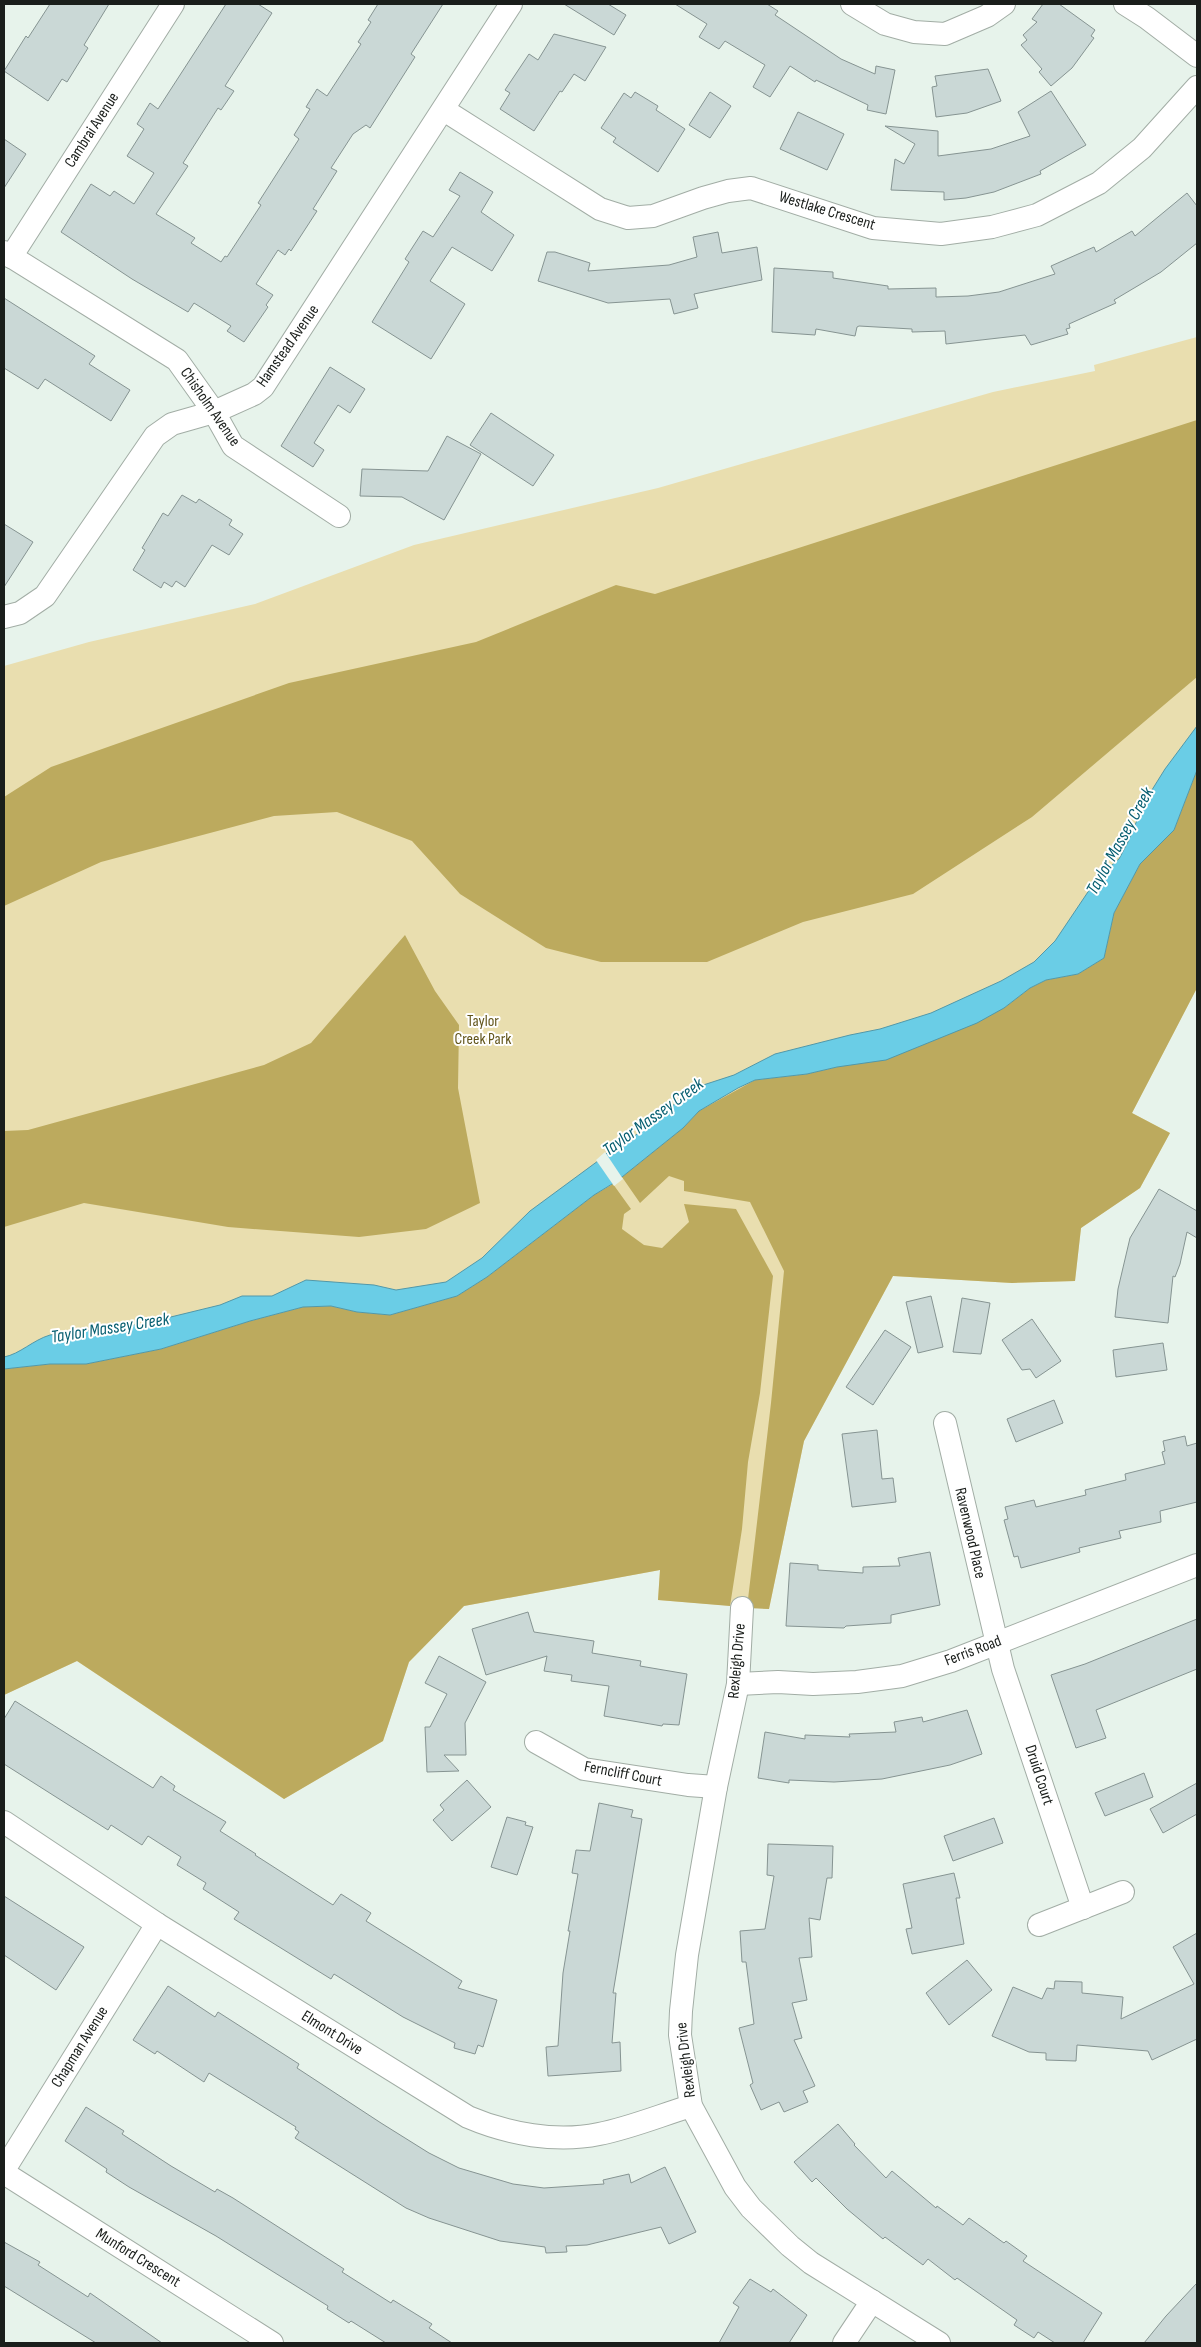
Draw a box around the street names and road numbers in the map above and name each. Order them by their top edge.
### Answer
street label: Cambrai Avenue [61,89,123,171]
street label: Westlake Crescent [776,187,878,235]
street label: Hamstead Avenue [253,301,323,391]
street label: Chisholm Avenue [176,364,244,450]
street label: Ravenwood Place [950,1486,990,1580]
street label: Rexleigh Drive [724,1623,750,1699]
street label: Ferris Road [942,1631,1004,1671]
street label: Druid Court [1020,1743,1058,1808]
street label: Ferncliff Court [583,1757,664,1791]
street label: Chapman Avenue [47,2003,113,2091]
street label: Elmont Drive [298,2007,366,2059]
street label: Rexleigh Drive [672,2021,700,2099]
street label: Munford Crescent [92,2224,184,2292]

